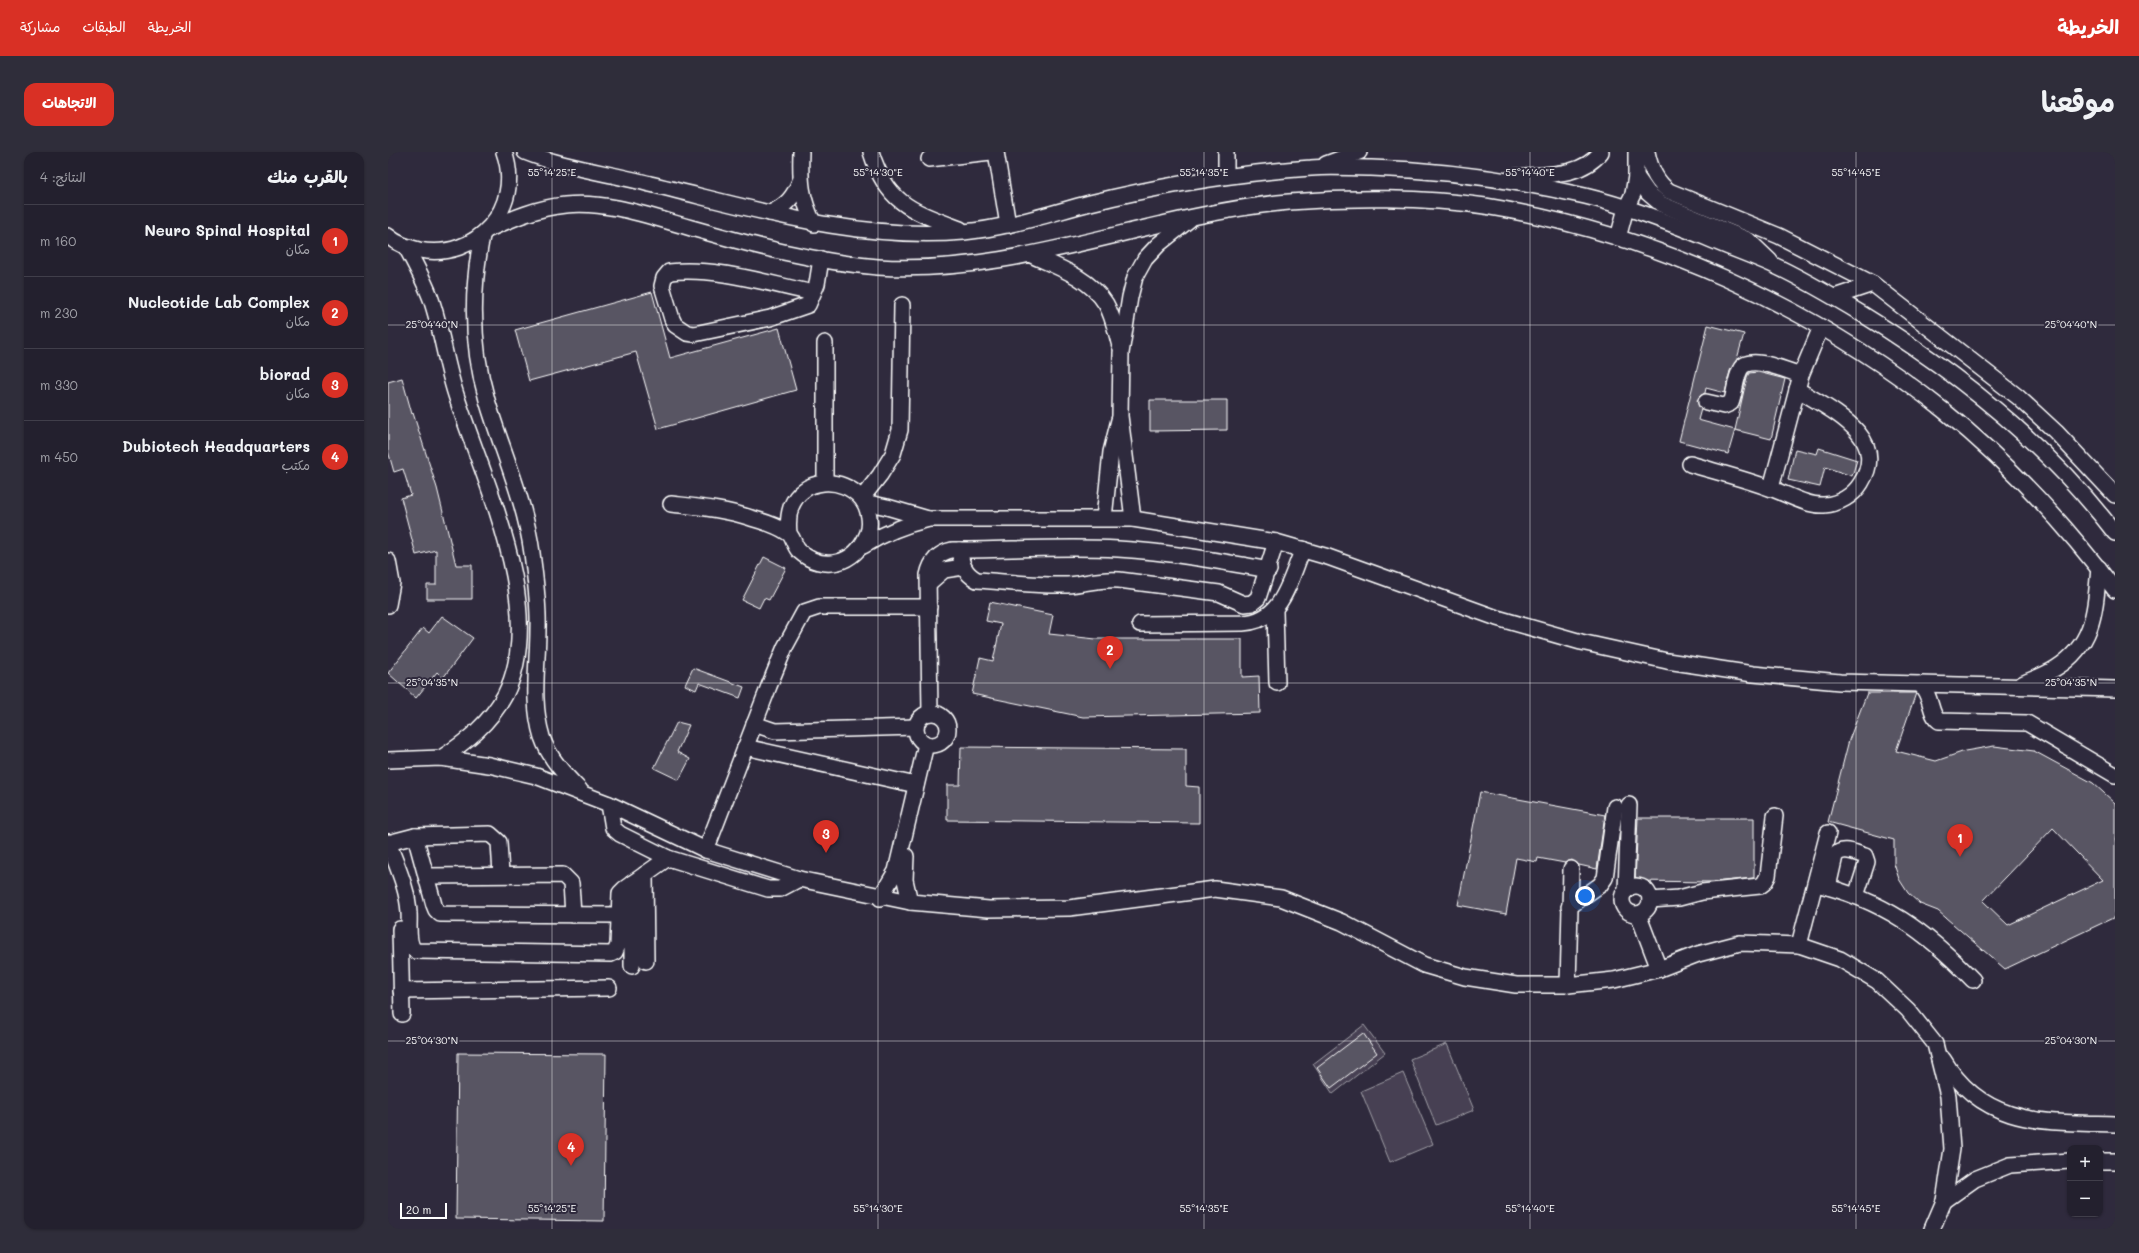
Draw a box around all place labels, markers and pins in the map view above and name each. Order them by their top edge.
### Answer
pin: 2 [1097,636,1123,669]
pin: 3 [813,820,839,853]
pin: 1 [1947,824,1973,857]
pin: 4 [558,1133,584,1166]

